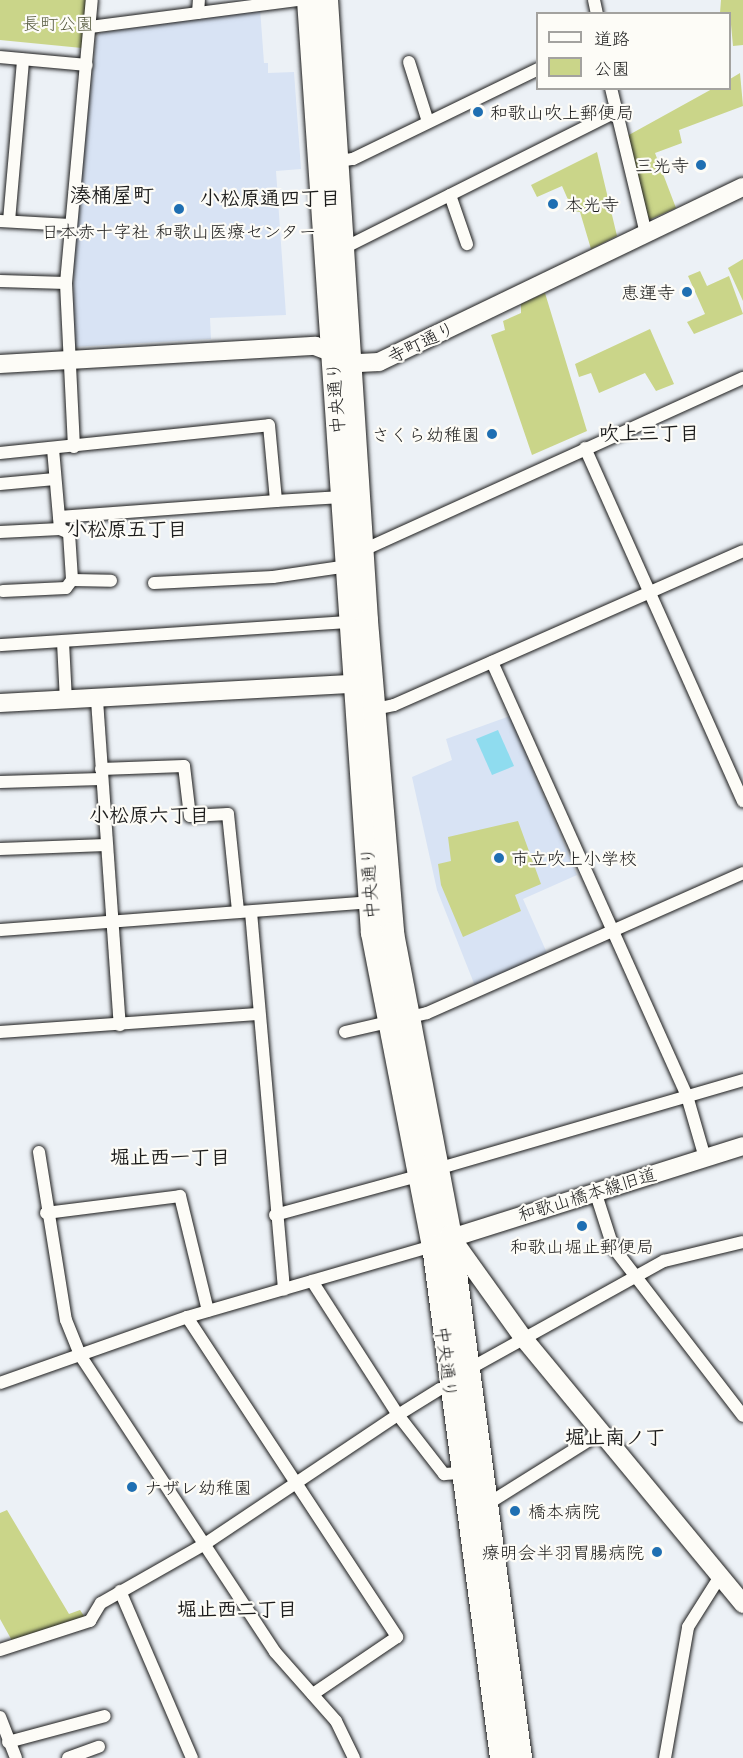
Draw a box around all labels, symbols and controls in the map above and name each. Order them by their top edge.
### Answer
park label: 長町公園 [22,12,94,34]
legend [536,12,731,90]
text: 道路 [594,26,630,50]
text: 公園 [594,56,630,80]
place label: 和歌山吹上郵便局 [490,101,634,123]
marker: 和歌山吹上郵便局 [471,105,485,119]
place label: 三光寺 [635,154,689,176]
marker: 三光寺 [694,158,708,172]
district label: 湊桶屋町 [70,181,154,207]
district label: 小松原通四丁目 [200,185,340,209]
place label: 本光寺 [565,193,619,215]
marker: 本光寺 [546,197,560,211]
marker: 日本赤十字社 和歌山医療センター [170,200,188,218]
place label: 日本赤十字社 和歌山医療センター [41,220,317,242]
place label: 恵運寺 [621,281,675,303]
marker: 恵運寺 [680,285,694,299]
street label: 寺町通り [384,317,458,367]
street label: 中央通り [322,361,348,435]
district label: 吹上三丁目 [599,420,699,444]
place label: さくら幼稚園 [372,423,480,445]
marker: さくら幼稚園 [485,427,499,441]
district label: 小松原五丁目 [67,516,187,540]
district label: 小松原六丁目 [89,802,209,826]
street label: 中央通り [356,846,382,920]
place label: 市立吹上小学校 [511,847,637,869]
marker: 市立吹上小学校 [492,851,506,865]
district label: 堀止西一丁目 [110,1144,230,1168]
street label: 和歌山橋本線旧道 [515,1163,659,1225]
marker: 和歌山堀止郵便局 [575,1219,589,1233]
place label: 和歌山堀止郵便局 [510,1235,654,1257]
street label: 中央通り [432,1325,462,1399]
district label: 堀止南ノ丁 [565,1424,665,1448]
place label: ナザレ幼稚園 [144,1476,252,1498]
marker: ナザレ幼稚園 [125,1480,139,1494]
place label: 橋本病院 [528,1500,600,1522]
marker: 橋本病院 [506,1502,524,1520]
place label: 療明会半羽胃腸病院 [482,1541,644,1563]
marker: 療明会半羽胃腸病院 [648,1543,666,1561]
district label: 堀止西二丁目 [177,1596,297,1620]

